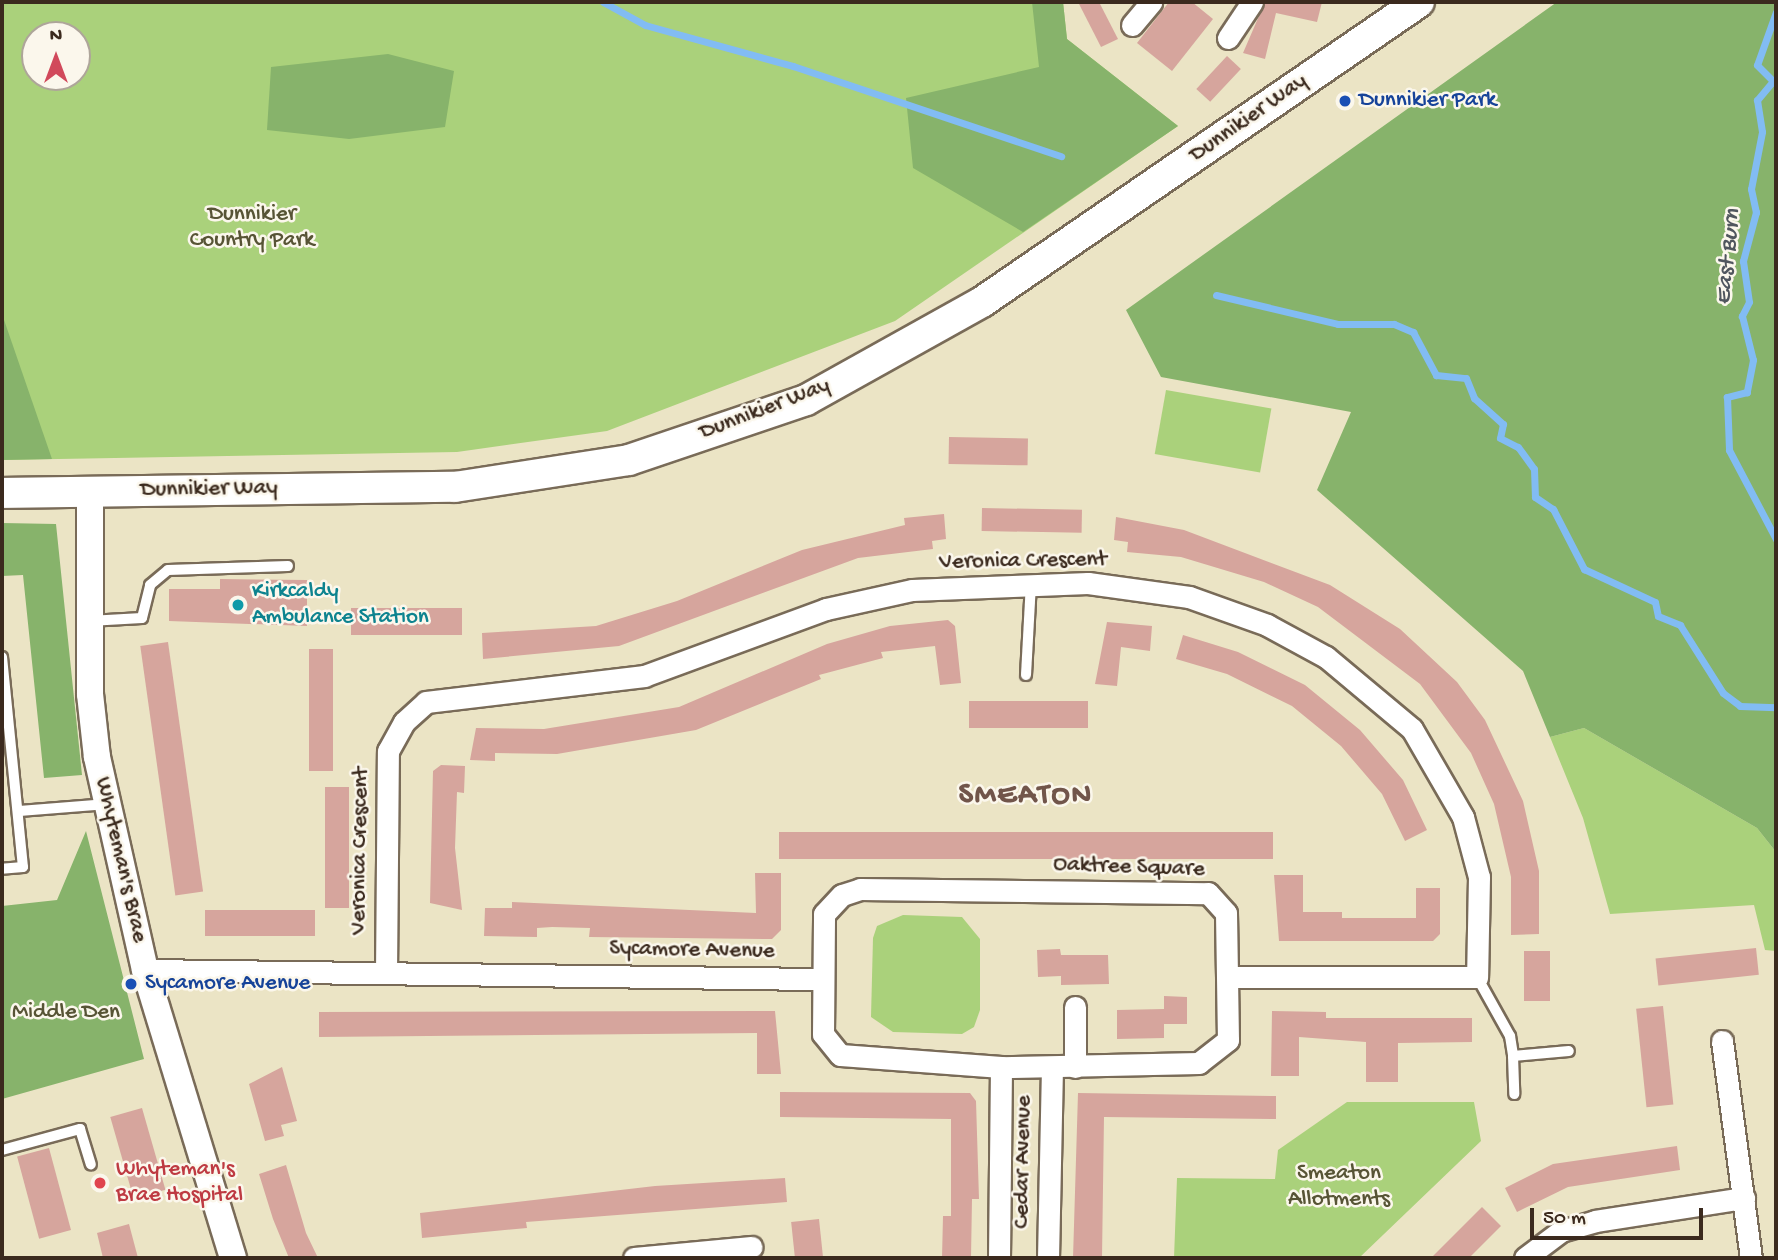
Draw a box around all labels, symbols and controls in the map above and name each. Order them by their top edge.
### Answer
north arrow [21,21,91,91]
text: N [50,25,62,48]
street label: Dunnikier Way [1185,68,1313,170]
place label: Dunnikier Park [1359,87,1496,115]
marker: Dunnikier Park [1337,93,1353,109]
park label: Dunnikier Country Park [190,201,314,255]
water label: East Burn [1710,208,1748,306]
street label: Dunnikier Way [696,373,834,447]
street label: Dunnikier Way [140,475,278,505]
street label: Veronica Crescent [939,547,1107,577]
place label: Kirkcaldy Ambulance Station [252,578,429,632]
marker: Kirkcaldy Ambulance Station [230,597,246,613]
street label: Veronica Crescent [346,767,376,935]
street label: Whyteman's Brae [88,775,152,945]
district label: SMEATON [960,779,1092,815]
street label: Oaktree Square [1053,852,1205,884]
street label: Sycamore Avenue [609,936,775,966]
place label: Sycamore Avenue [145,970,310,998]
marker: Sycamore Avenue [123,976,139,992]
park label: Middle Den [12,999,120,1027]
street label: Cedar Avenue [1009,1095,1039,1229]
place label: Whyteman's Brae Hospital [116,1156,243,1210]
park label: Smeaton Allotments [1288,1160,1390,1214]
marker: Whyteman's Brae Hospital [90,1173,110,1193]
scale bar [1533,1194,1706,1238]
text: 50 m [1543,1207,1586,1232]

